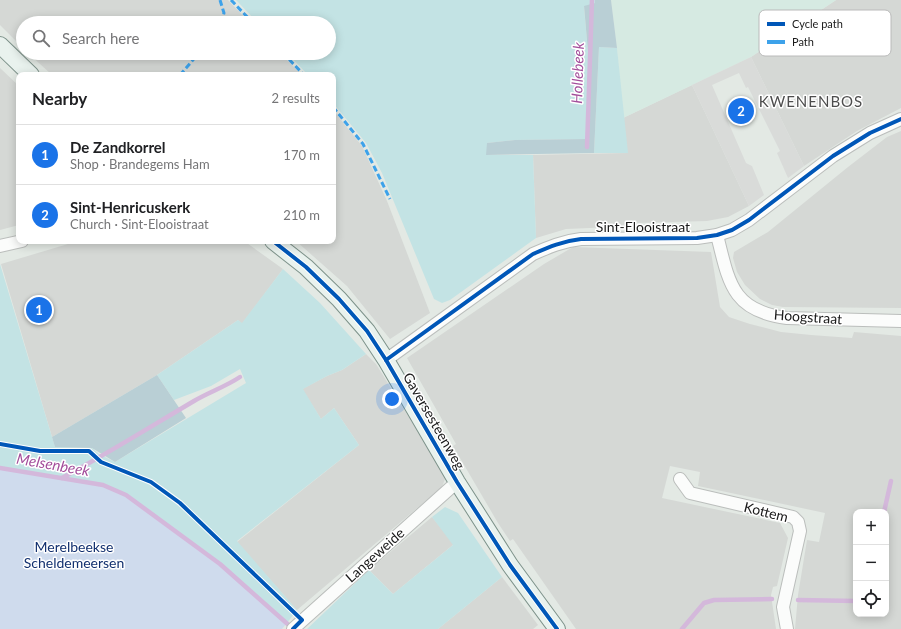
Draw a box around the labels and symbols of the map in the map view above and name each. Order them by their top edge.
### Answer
legend [759,10,891,56]
text: Cycle path [792,17,843,30]
text: Path [792,35,814,48]
water label: Hollebeek [567,41,587,104]
district label: KWENENBOS [759,92,863,110]
pin: 2 [728,96,754,126]
street label: Sint-Elooistraat [596,218,690,235]
pin: 1 [26,295,52,325]
street label: Hoogstraat [773,306,843,327]
street label: Gaversesteenweg [400,369,469,472]
your location [382,389,402,409]
water label: Melsenbeek [15,449,92,479]
street label: Kottem [742,498,790,525]
street label: Langeweide [342,524,408,585]
park label: Merelbeekse Scheldemeersen [24,538,124,571]

